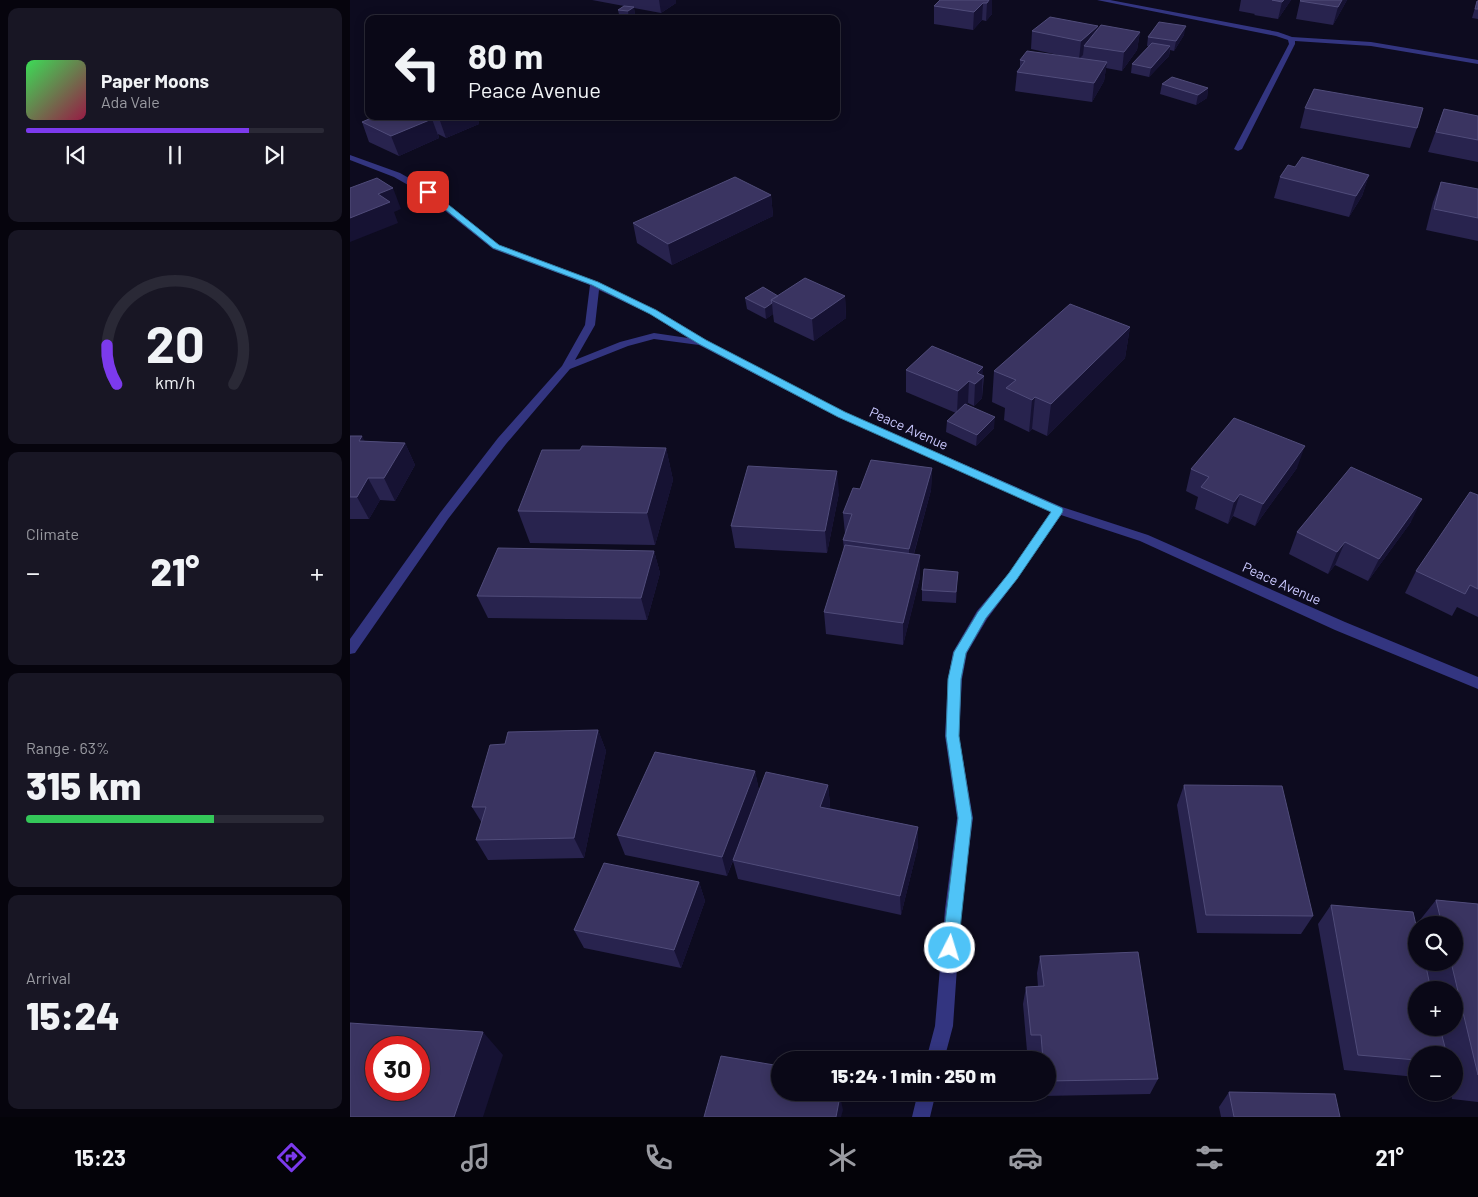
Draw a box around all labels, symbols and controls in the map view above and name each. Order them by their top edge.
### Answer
text: 80 m [468,34,543,76]
icon: left [385,35,450,100]
text: Paper Moons [101,69,209,92]
text: Peace Avenue [468,76,601,102]
text: Ada Vale [101,92,160,111]
icon: previous [62,141,90,169]
icon: pause [161,141,189,169]
icon: next [260,141,288,169]
pin [407,171,449,213]
icon: arrive [414,178,442,206]
text: 20 [146,311,204,373]
text: km/h [155,371,195,393]
street label: Peace Avenue [867,403,951,453]
text: Climate [26,524,79,543]
text: 21° [150,548,200,594]
text: − [26,555,40,589]
text: + [310,555,324,589]
street label: Peace Avenue [1240,558,1324,608]
text: Range · 63% [26,738,110,757]
text: 315 km [26,762,141,808]
map controls [1408,916,1463,1101]
button: search [1408,916,1463,971]
position arrow [923,921,975,973]
text: Arrival [26,968,71,987]
button: + [1408,981,1463,1036]
text: 15:24 [26,992,120,1038]
speed limit sign: 30 [365,1036,430,1101]
button: − [1408,1046,1463,1101]
text: 15:24 · 1 min · 250 m [831,1064,996,1087]
icon: directions [274,1140,309,1175]
icon: music [458,1140,493,1175]
icon: phone [641,1140,676,1175]
icon: climate [825,1140,860,1175]
icon: car [1008,1140,1043,1175]
icon: filters [1192,1140,1227,1175]
text: 15:23 [74,1144,126,1170]
text: 21° [1375,1144,1404,1170]

